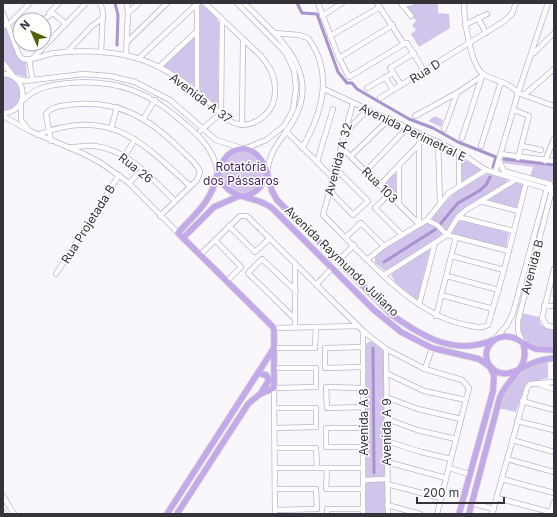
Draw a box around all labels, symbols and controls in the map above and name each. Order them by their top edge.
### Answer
north arrow [12,12,52,52]
text: N [17,17,33,33]
street label: Rua D [407,56,443,86]
street label: Avenida A 37 [167,70,235,126]
street label: Avenida Perimetral E [357,100,469,164]
street label: Avenida A 32 [321,121,355,197]
street label: Rua 26 [116,150,156,186]
park label: Rotatória dos Pássaros [203,159,279,188]
street label: Rua 103 [359,164,401,206]
street label: Rua Projetada B [58,182,118,266]
street label: Avenida Raymundo Juliano [282,203,402,319]
street label: Avenida B [517,238,547,296]
street label: Avenida A 8 [356,388,371,456]
street label: Avenida A 9 [379,398,394,466]
scale bar [417,479,504,505]
text: 200 m [423,485,459,500]

